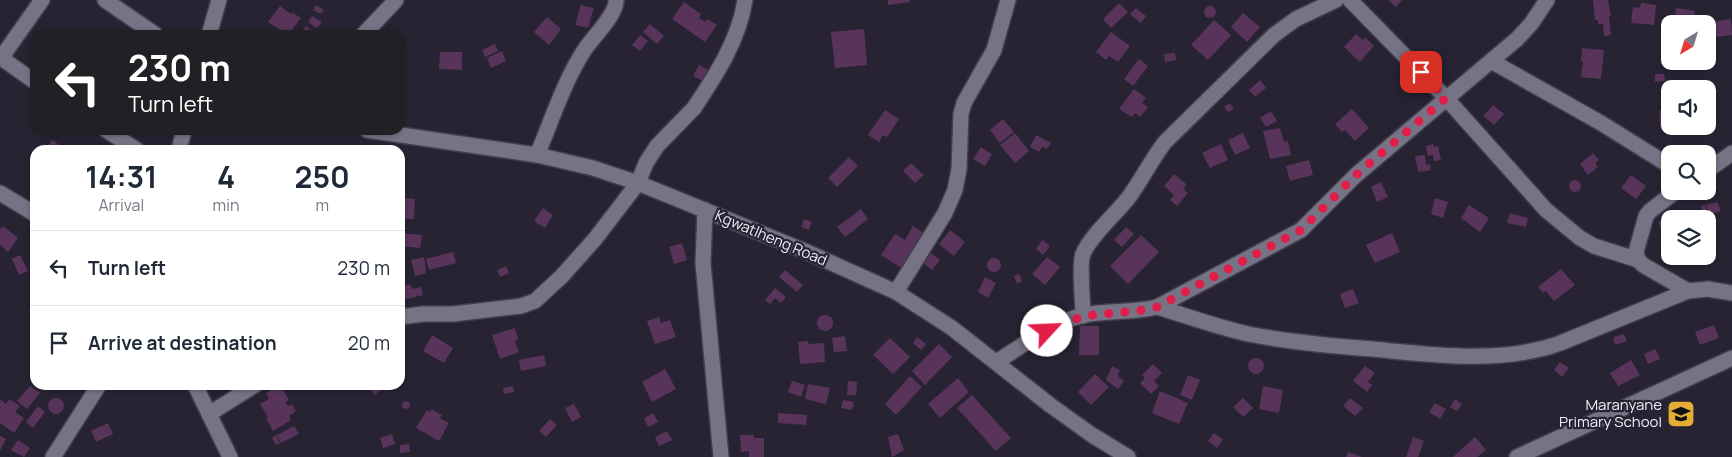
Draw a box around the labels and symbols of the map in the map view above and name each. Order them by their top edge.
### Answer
north arrow [1661,15,1716,70]
pin [1400,51,1442,93]
street label: Kgwatlheng Road [712,204,831,271]
position arrow [1020,304,1072,356]
place label: Maranyane Primary School [1559,394,1662,432]
school or university icon: Maranyane Primary School [1666,399,1696,429]

